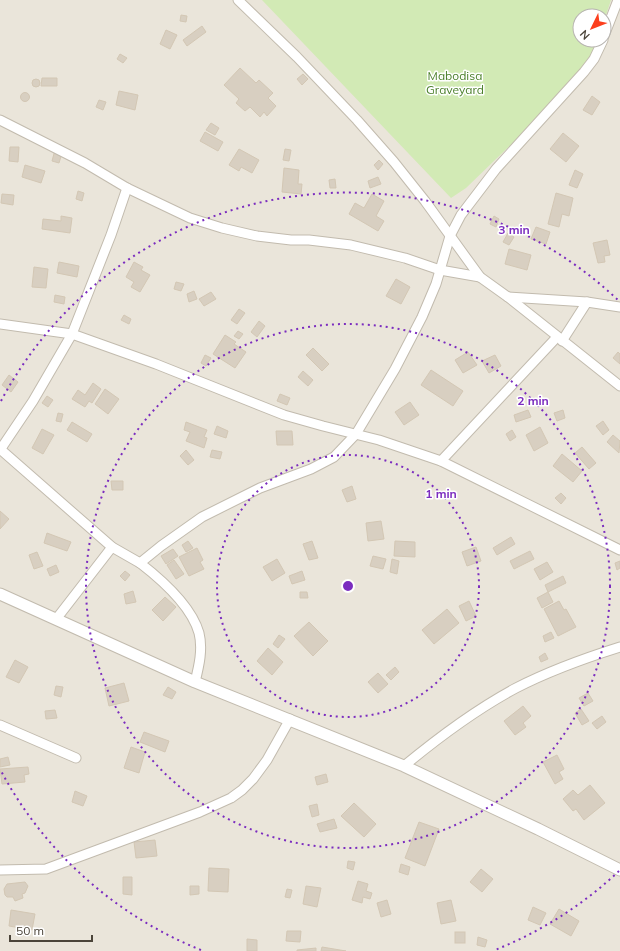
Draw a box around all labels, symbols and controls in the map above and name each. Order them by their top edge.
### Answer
north arrow [572,8,612,48]
text: N [577,27,593,43]
park label: Mabodisa Graveyard [426,68,484,97]
text: 3 min [498,222,530,237]
text: 2 min [517,393,549,408]
text: 1 min [425,486,457,501]
centre of rings [341,579,355,593]
scale bar [10,917,92,943]
text: 50 m [16,923,44,938]

